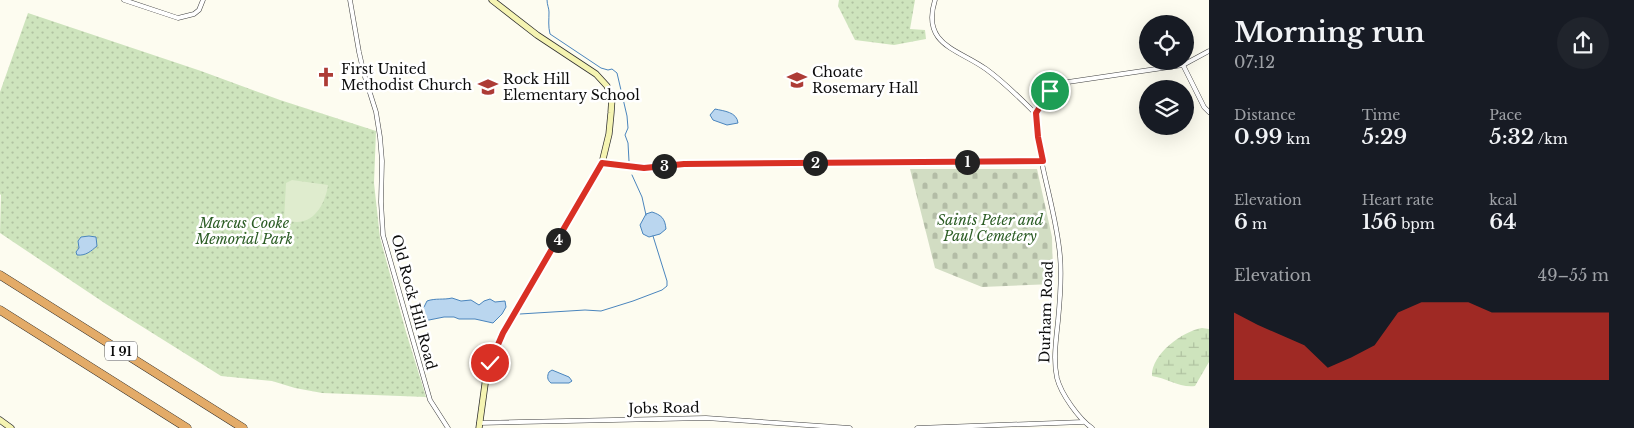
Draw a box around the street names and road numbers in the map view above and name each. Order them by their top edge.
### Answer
street label: Old Rock Hill Road [387,232,441,372]
street label: Durham Road [1035,260,1057,363]
road number: I 91 [105,342,137,361]
street label: Jobs Road [626,398,700,418]

